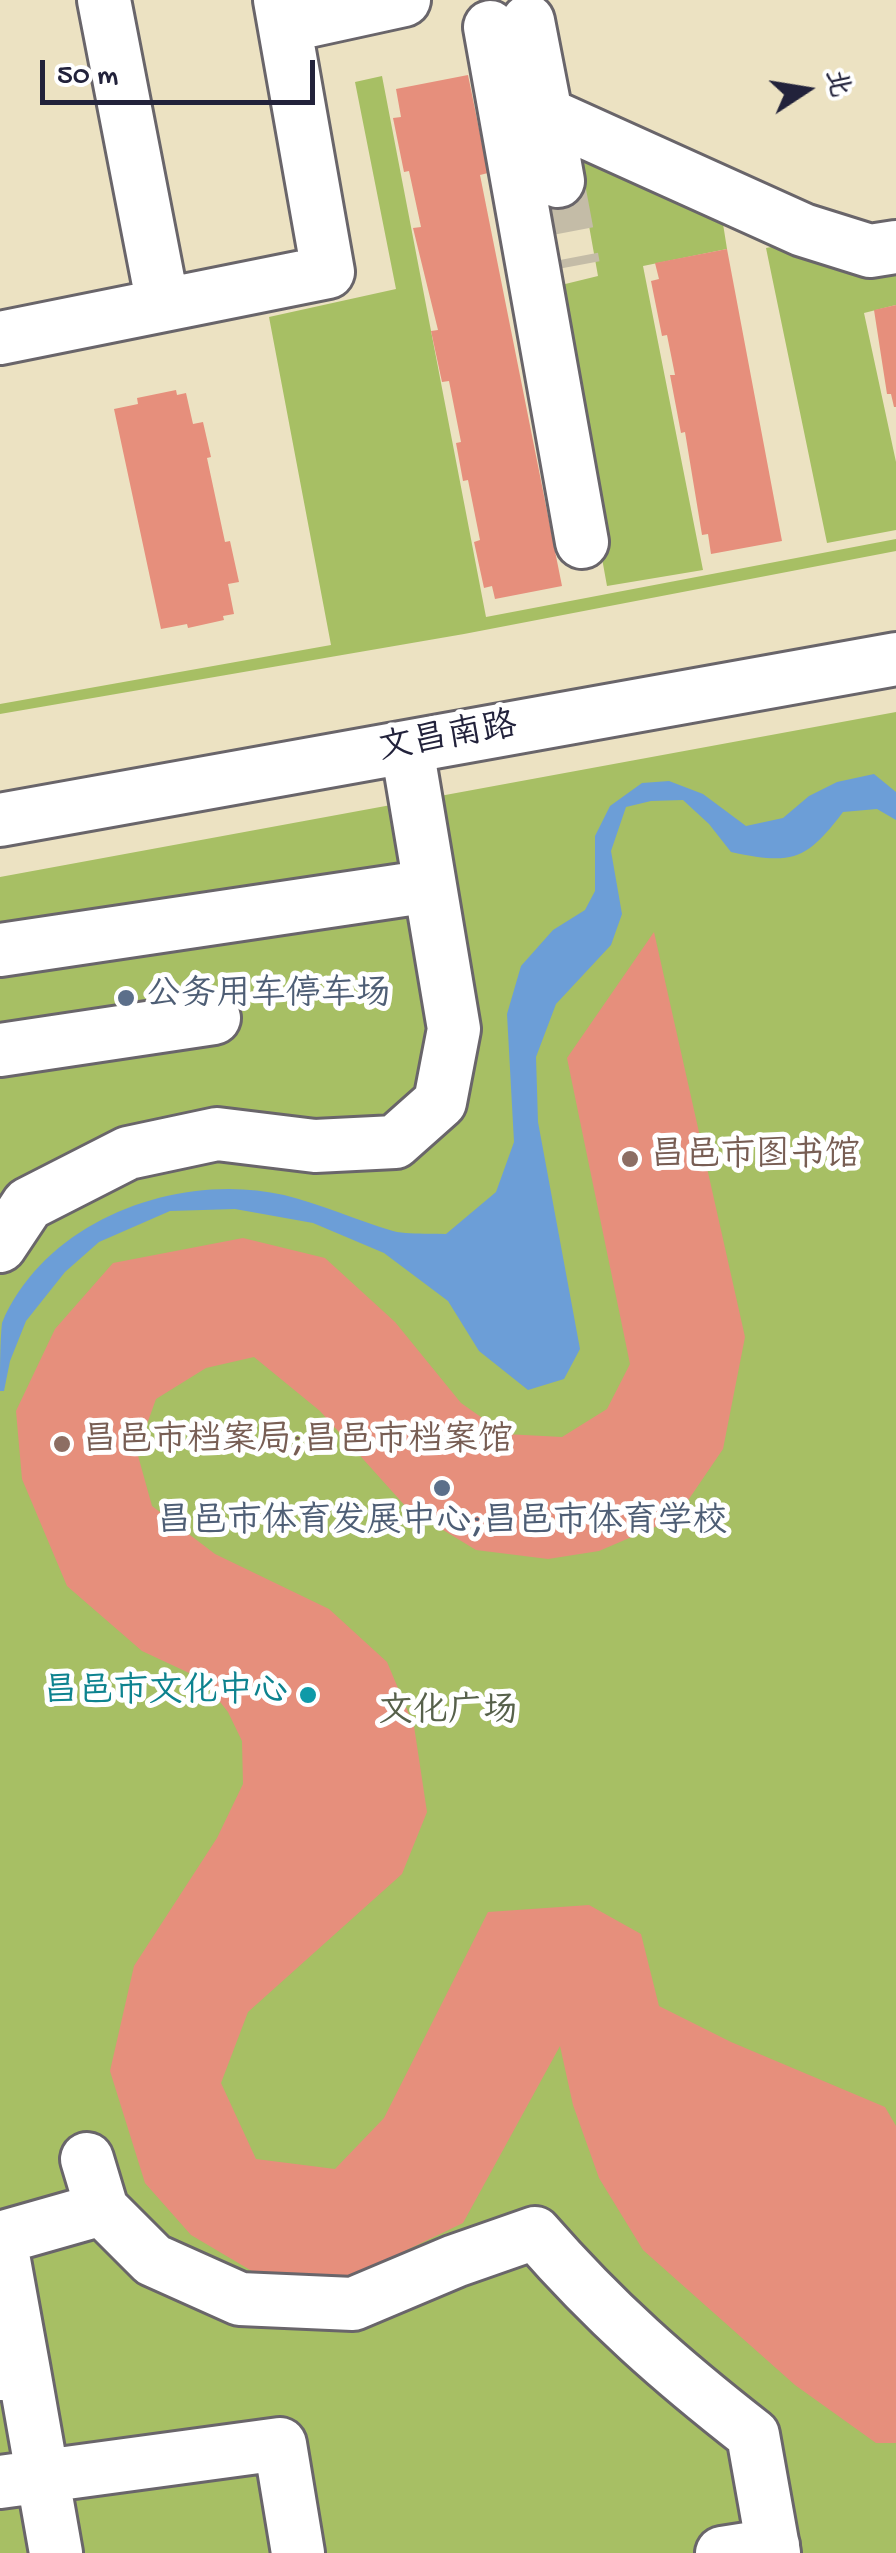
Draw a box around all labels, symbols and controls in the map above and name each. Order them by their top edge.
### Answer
scale bar [45,40,320,102]
north arrow [756,40,856,140]
text: 50 m [57,60,118,95]
text: 北 [817,67,855,101]
street label: 文昌南路 [375,707,521,773]
place label: 公务用车停车场 [146,977,391,1019]
marker: 公务用车停车场 [115,987,137,1009]
place label: 昌邑市图书馆 [650,1138,860,1180]
marker: 昌邑市图书馆 [619,1148,641,1170]
place label: 昌邑市档案局;昌邑市档案馆 [82,1423,513,1465]
marker: 昌邑市档案局;昌邑市档案馆 [51,1433,73,1455]
marker: 昌邑市体育发展中心;昌邑市体育学校 [431,1477,453,1499]
place label: 昌邑市体育发展中心;昌邑市体育学校 [157,1504,727,1546]
place label: 昌邑市文化中心 [43,1674,288,1716]
marker: 昌邑市文化中心 [297,1684,319,1706]
park label: 文化广场 [378,1694,518,1736]

